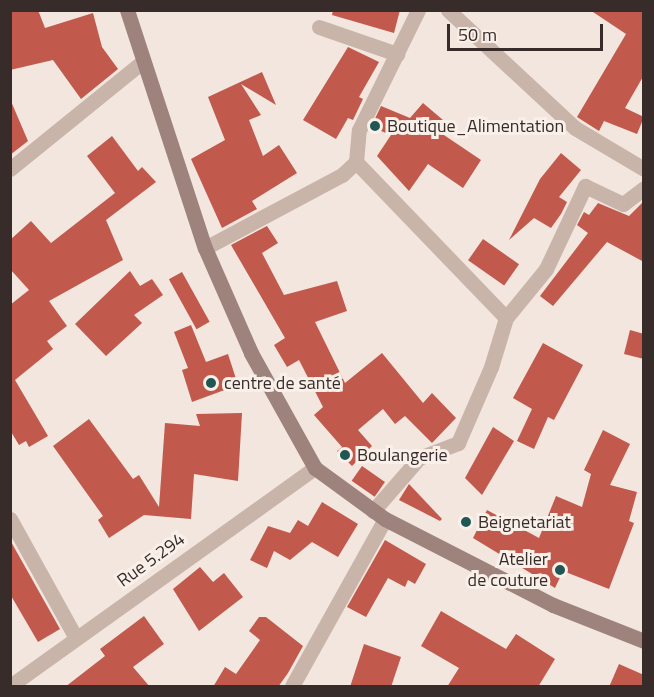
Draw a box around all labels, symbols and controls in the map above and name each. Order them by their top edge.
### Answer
scale bar [450,12,606,50]
text: 50 m [458,21,497,48]
place label: Boutique_Alimentation [387,115,564,137]
marker: Boutique_Alimentation [368,119,382,133]
place label: centre de santé [224,372,341,394]
marker: centre de santé [202,374,220,392]
place label: Boulangerie [357,444,448,466]
marker: Boulangerie [338,448,352,462]
place label: Beignetariat [478,511,571,533]
marker: Beignetariat [459,515,473,529]
street label: Rue 5.294 [113,528,189,592]
place label: Atelier de couture [468,549,548,592]
marker: Atelier de couture [553,563,567,577]

